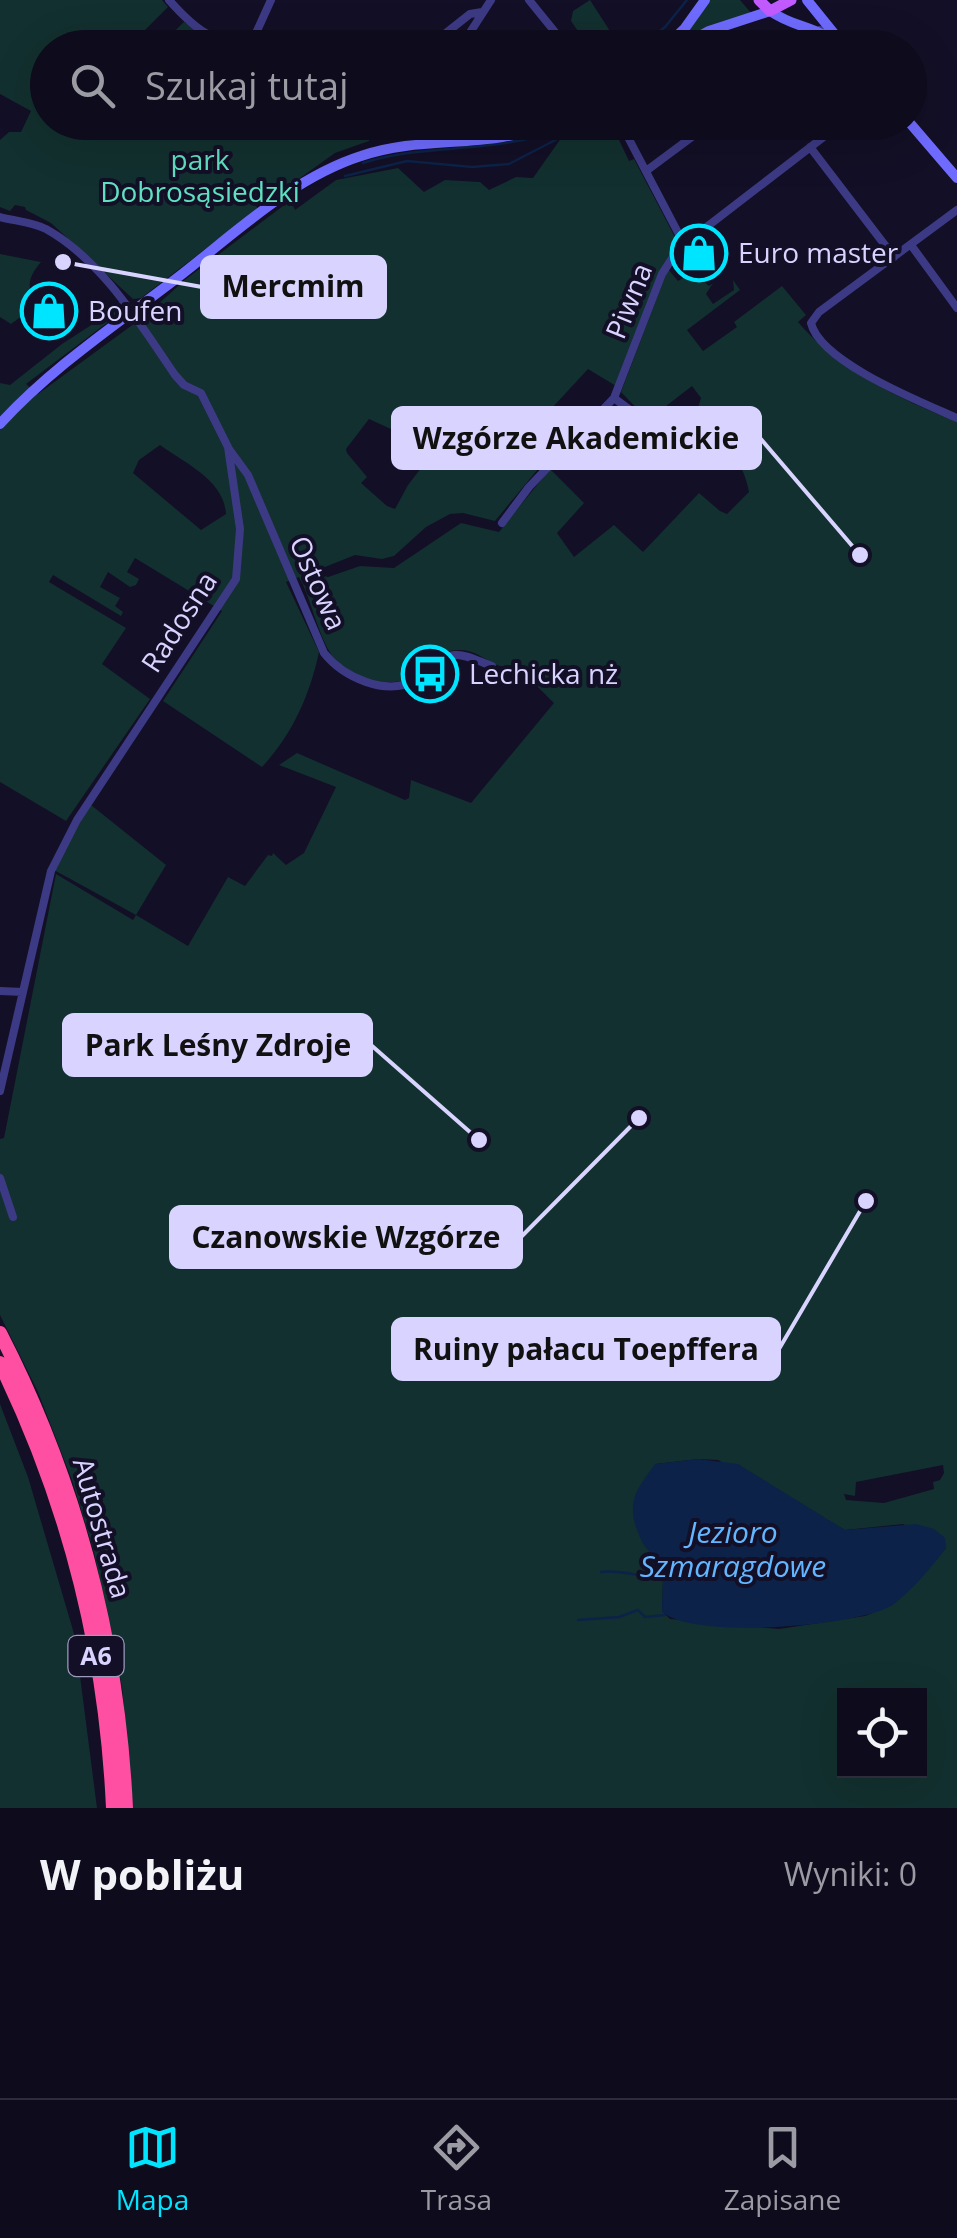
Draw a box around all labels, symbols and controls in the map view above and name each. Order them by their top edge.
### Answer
search box [30,30,927,140]
icon: search [65,58,120,113]
text: Szukaj tutaj [145,59,349,111]
park label: park Dobrosąsiedzki [100,140,300,210]
shop icon: Euro master [669,223,729,283]
place label: Euro master [738,233,899,271]
callout: Mercmim [202,257,385,317]
street label: Piwna [596,257,660,344]
text: Mercmim [221,265,365,306]
shop icon: Boufen [19,281,79,341]
place label: Boufen [88,291,182,329]
callout: Wzgórze Akademickie [393,408,760,468]
text: Wzgórze Akademickie [413,417,739,458]
street label: Ostowa [281,530,356,636]
street label: Radosna [131,564,225,679]
bus stop icon: Lechicka nż [400,644,460,704]
place label: Lechicka nż [469,654,618,692]
callout: Park Leśny Zdroje [64,1015,371,1075]
text: Park Leśny Zdroje [85,1024,351,1065]
callout: Czanowskie Wzgórze [171,1207,521,1267]
text: Czanowskie Wzgórze [191,1216,501,1257]
callout: Ruiny pałacu Toepffera [393,1319,779,1379]
text: Ruiny pałacu Toepffera [413,1328,759,1369]
street label: Autostrada [65,1453,141,1603]
water label: Jezioro Szmaragdowe [640,1511,826,1586]
road number: A6 [68,1636,124,1676]
map controls [837,1688,927,1778]
button: locate [837,1688,927,1778]
text: W pobliżu [40,1845,244,1902]
text: Wyniki: 0 [784,1852,917,1895]
tab: Mapa [116,2120,189,2218]
tab: Trasa [421,2120,492,2218]
tab: Zapisane [724,2120,841,2218]

